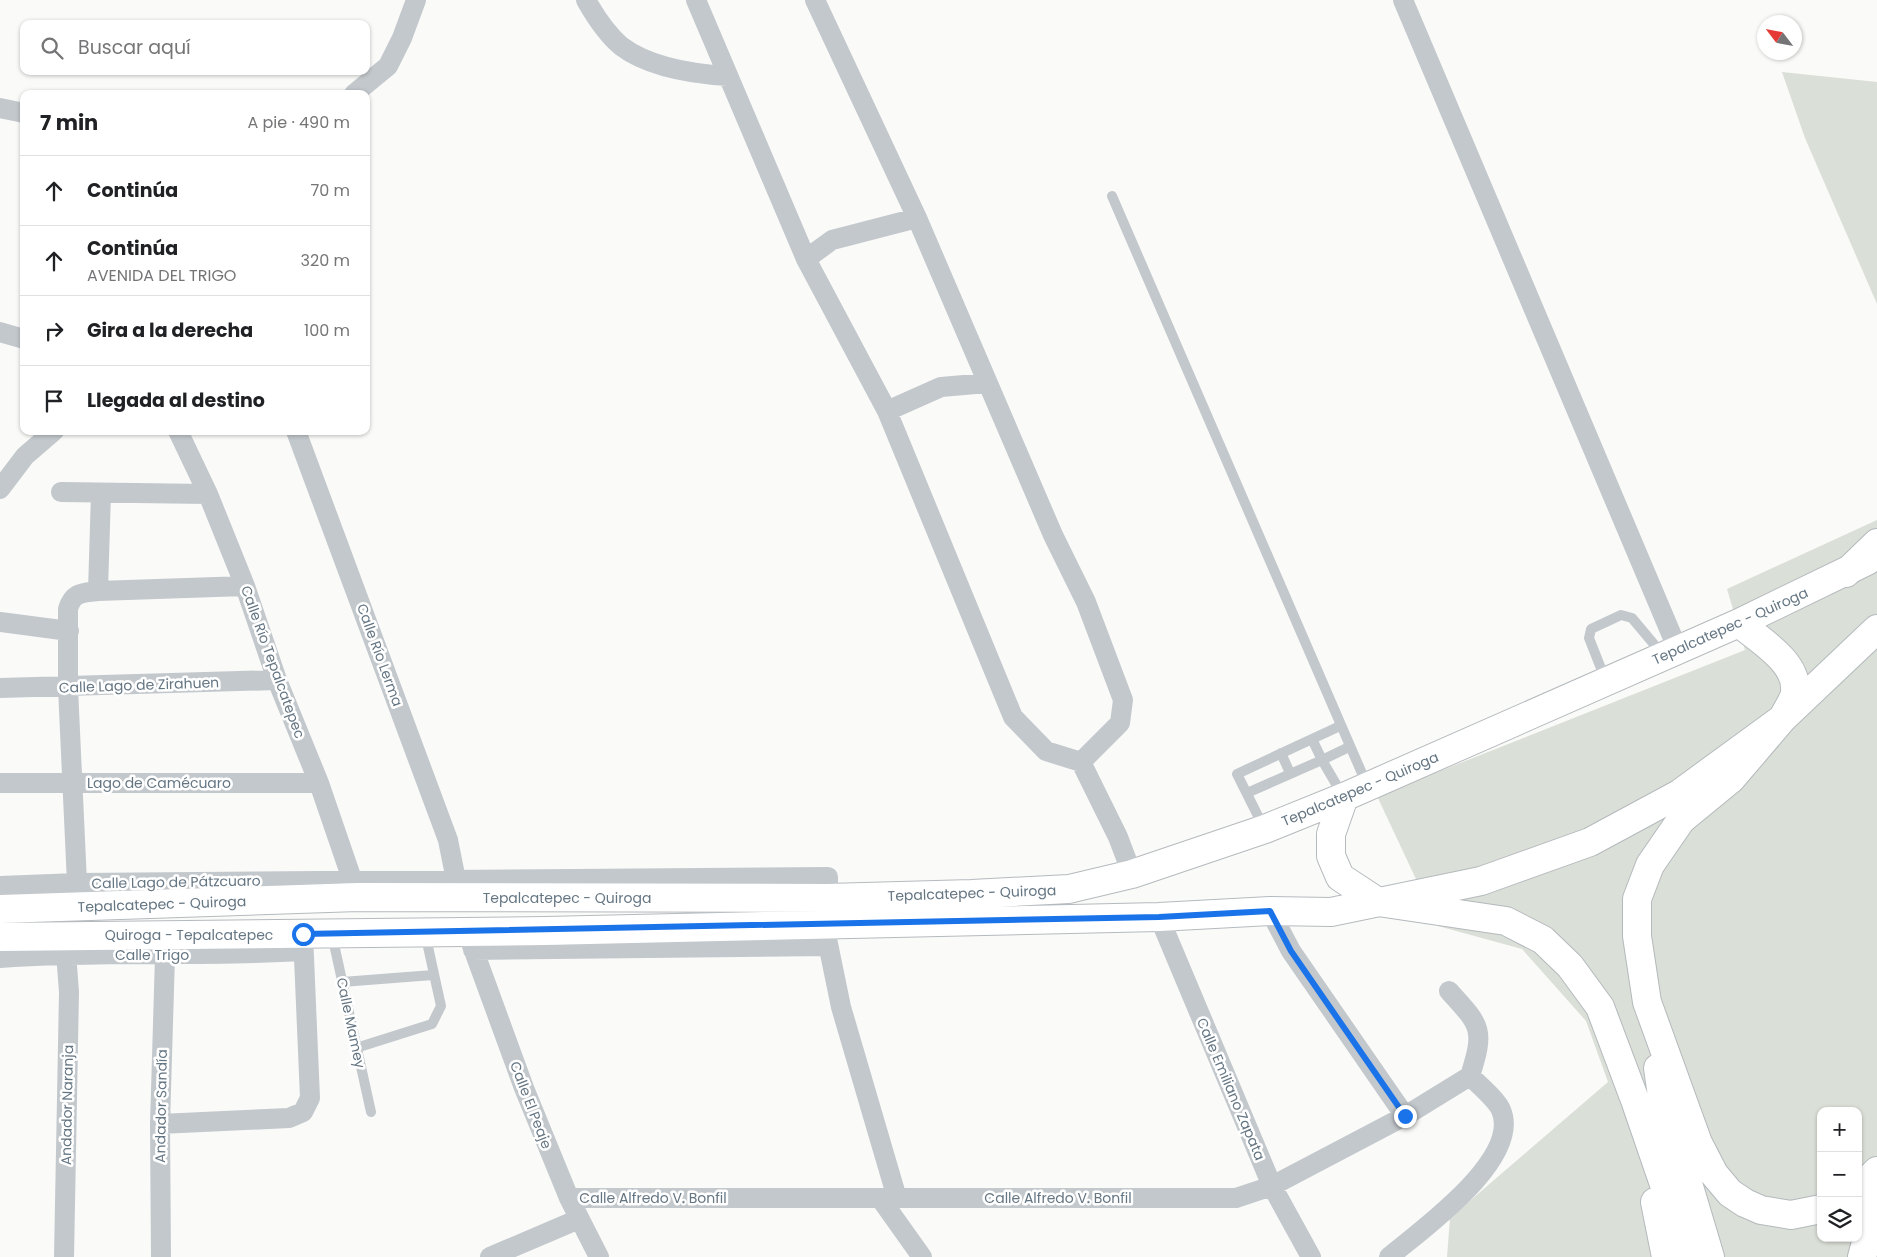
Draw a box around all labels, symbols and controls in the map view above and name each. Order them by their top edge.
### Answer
north arrow [1757,15,1802,60]
search box [20,20,370,75]
icon: search [38,34,66,62]
text: Buscar aquí [78,34,191,61]
text: 7 min [40,108,98,137]
text: A pie · 490 m [247,111,350,134]
icon: ahead [40,177,68,205]
text: Continúa [87,177,178,204]
text: 70 m [310,179,350,202]
text: Continúa [87,235,178,262]
icon: ahead [40,247,68,275]
text: 320 m [301,249,350,272]
text: AVENIDA DEL TRIGO [87,264,236,287]
icon: right [40,317,68,345]
text: Gira a la derecha [87,317,253,344]
text: 100 m [304,319,350,342]
icon: arrive [40,387,68,415]
text: Llegada al destino [87,387,265,414]
street label: Calle Río Tepalcatepec [236,583,310,741]
street label: Tepalcatepec - Quiroga [1649,583,1811,669]
street label: Calle Río Lerma [352,601,408,709]
street label: Calle Lago de Zirahuen [58,672,220,698]
street label: Tepalcatepec - Quiroga [1278,747,1442,831]
street label: Lago de Camécuaro [87,773,231,793]
street label: Calle Lago de Pátzcuaro [91,871,261,893]
street label: Tepalcatepec - Quiroga [887,880,1057,906]
street label: Tepalcatepec - Quiroga [483,888,651,908]
street label: Tepalcatepec - Quiroga [77,891,247,917]
route start [292,923,315,946]
street label: Quiroga - Tepalcatepec [105,925,273,945]
street label: Calle Trigo [115,945,189,965]
street label: Calle Mamey [332,976,370,1070]
street label: Calle Emiliano Zapata [1192,1015,1270,1163]
street label: Andador Naranja [56,1045,78,1165]
street label: Andador Sandía [150,1049,172,1163]
street label: Calle El Peaje [505,1058,557,1152]
route end [1394,1105,1417,1128]
map controls [1817,1107,1862,1242]
button: + [1817,1107,1862,1152]
button: − [1817,1152,1862,1197]
street label: Calle Alfredo V. Bonfil [579,1188,727,1208]
street label: Calle Alfredo V. Bonfil [984,1188,1132,1208]
button: layers [1817,1197,1862,1242]

